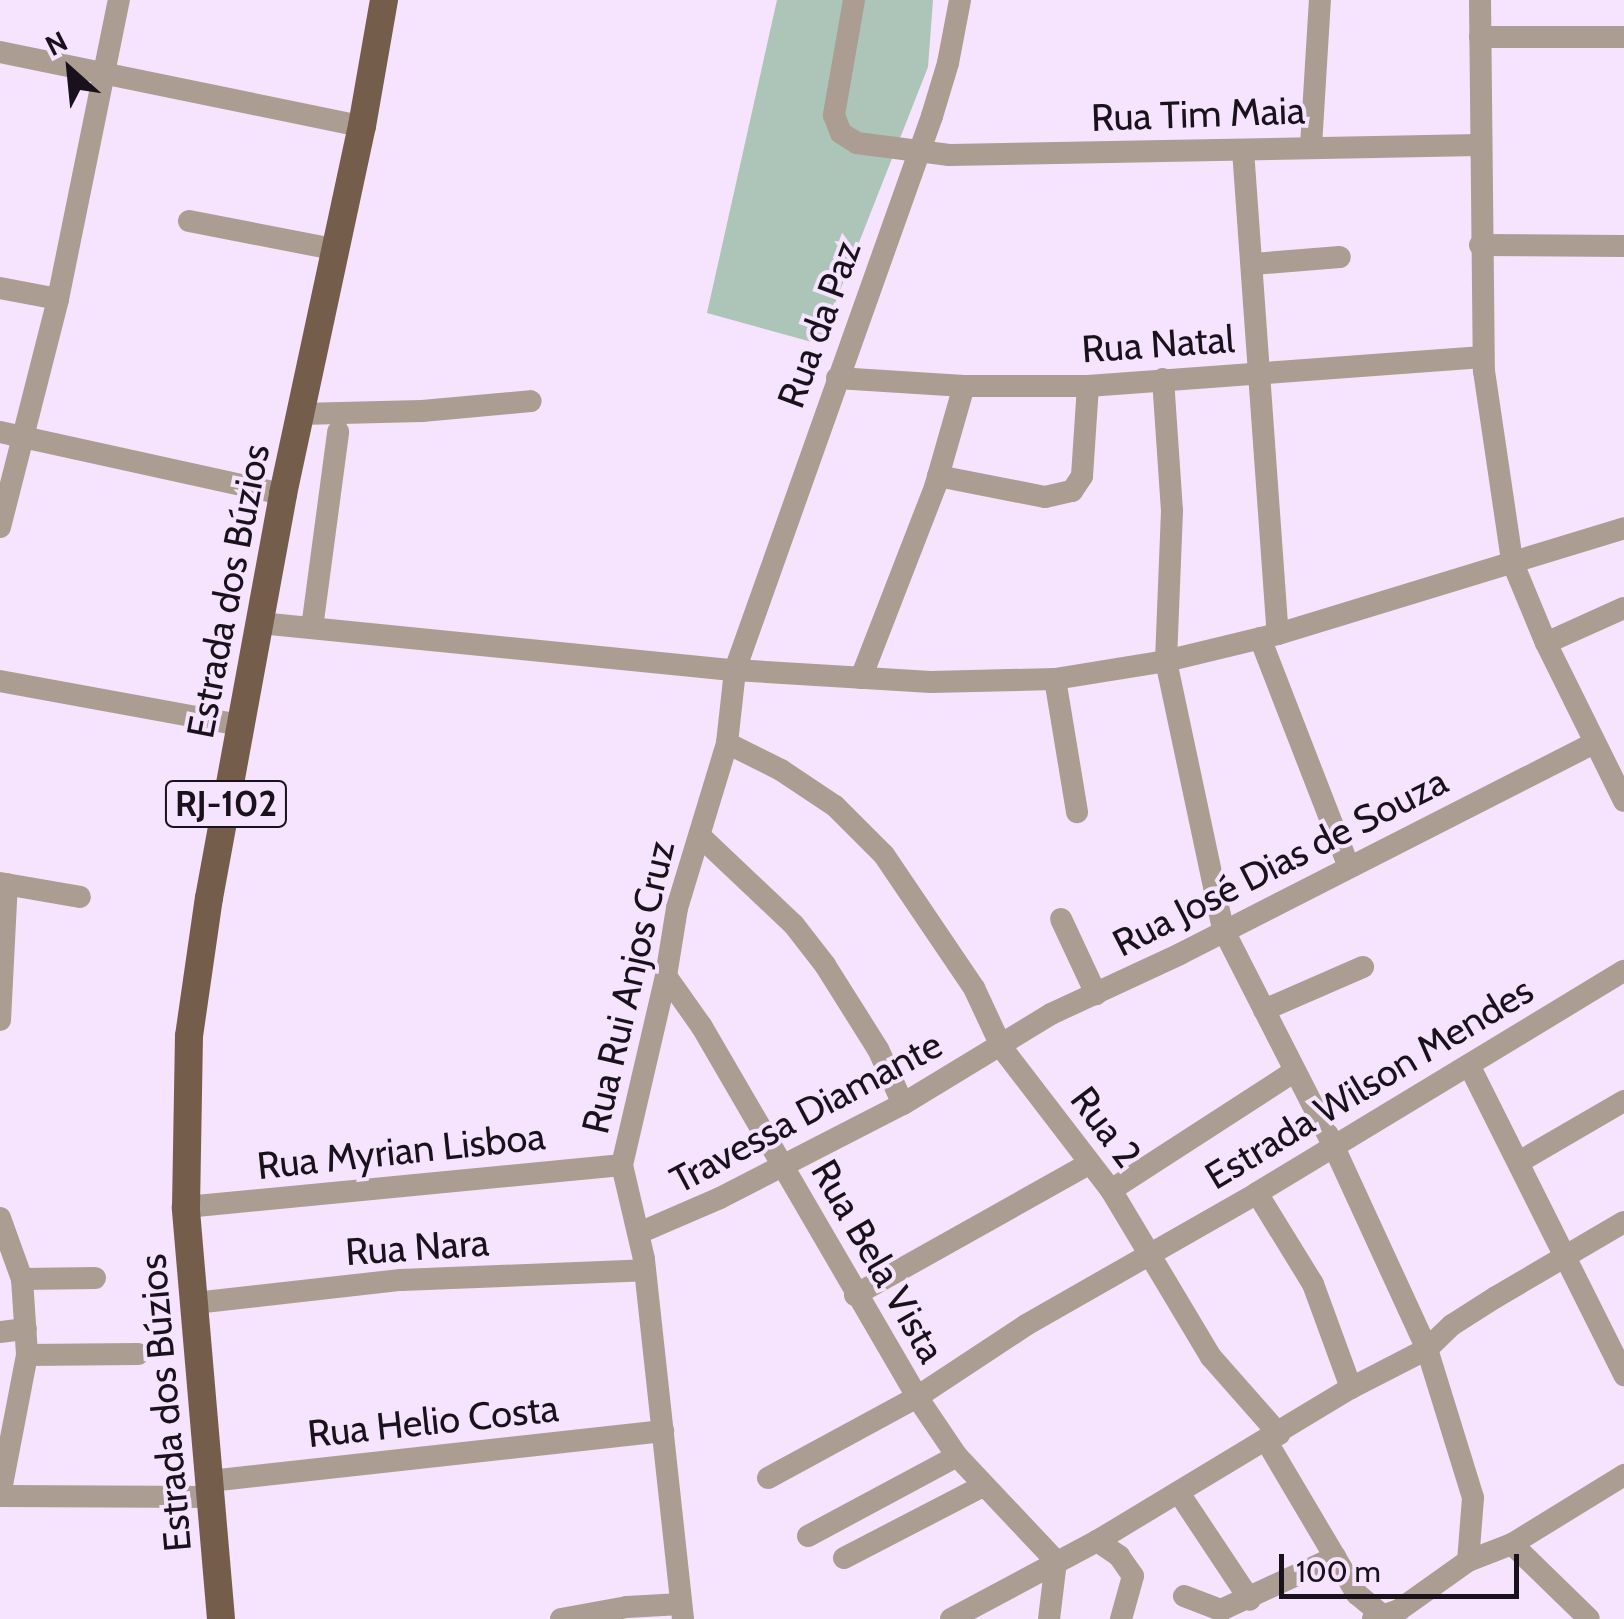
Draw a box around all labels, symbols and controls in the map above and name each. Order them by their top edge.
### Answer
north arrow [20,20,120,120]
text: N [40,24,73,63]
street label: Rua Tim Maia [1090,87,1306,141]
street label: Rua da Paz [768,234,870,414]
street label: Rua Natal [1080,316,1236,372]
street label: Estrada dos Búzios [177,440,279,742]
street label: Rua José Dias de Souza [1105,758,1455,966]
road number: RJ-102 [164,774,288,834]
street label: Rua Rui Anjos Cruz [572,836,684,1138]
street label: Estrada Wilson Mendes [1197,967,1541,1199]
street label: Travessa Diamante [663,1021,949,1203]
street label: Rua 2 [1061,1078,1151,1176]
street label: Rua Myrian Lisboa [255,1113,547,1189]
street label: Rua Bela Vista [802,1151,954,1371]
street label: Rua Nara [344,1219,490,1275]
street label: Estrada dos Búzios [129,1252,201,1554]
street label: Rua Helio Costa [305,1385,561,1457]
scale bar [1284,1534,1524,1596]
text: 100 m [1296,1553,1381,1590]

